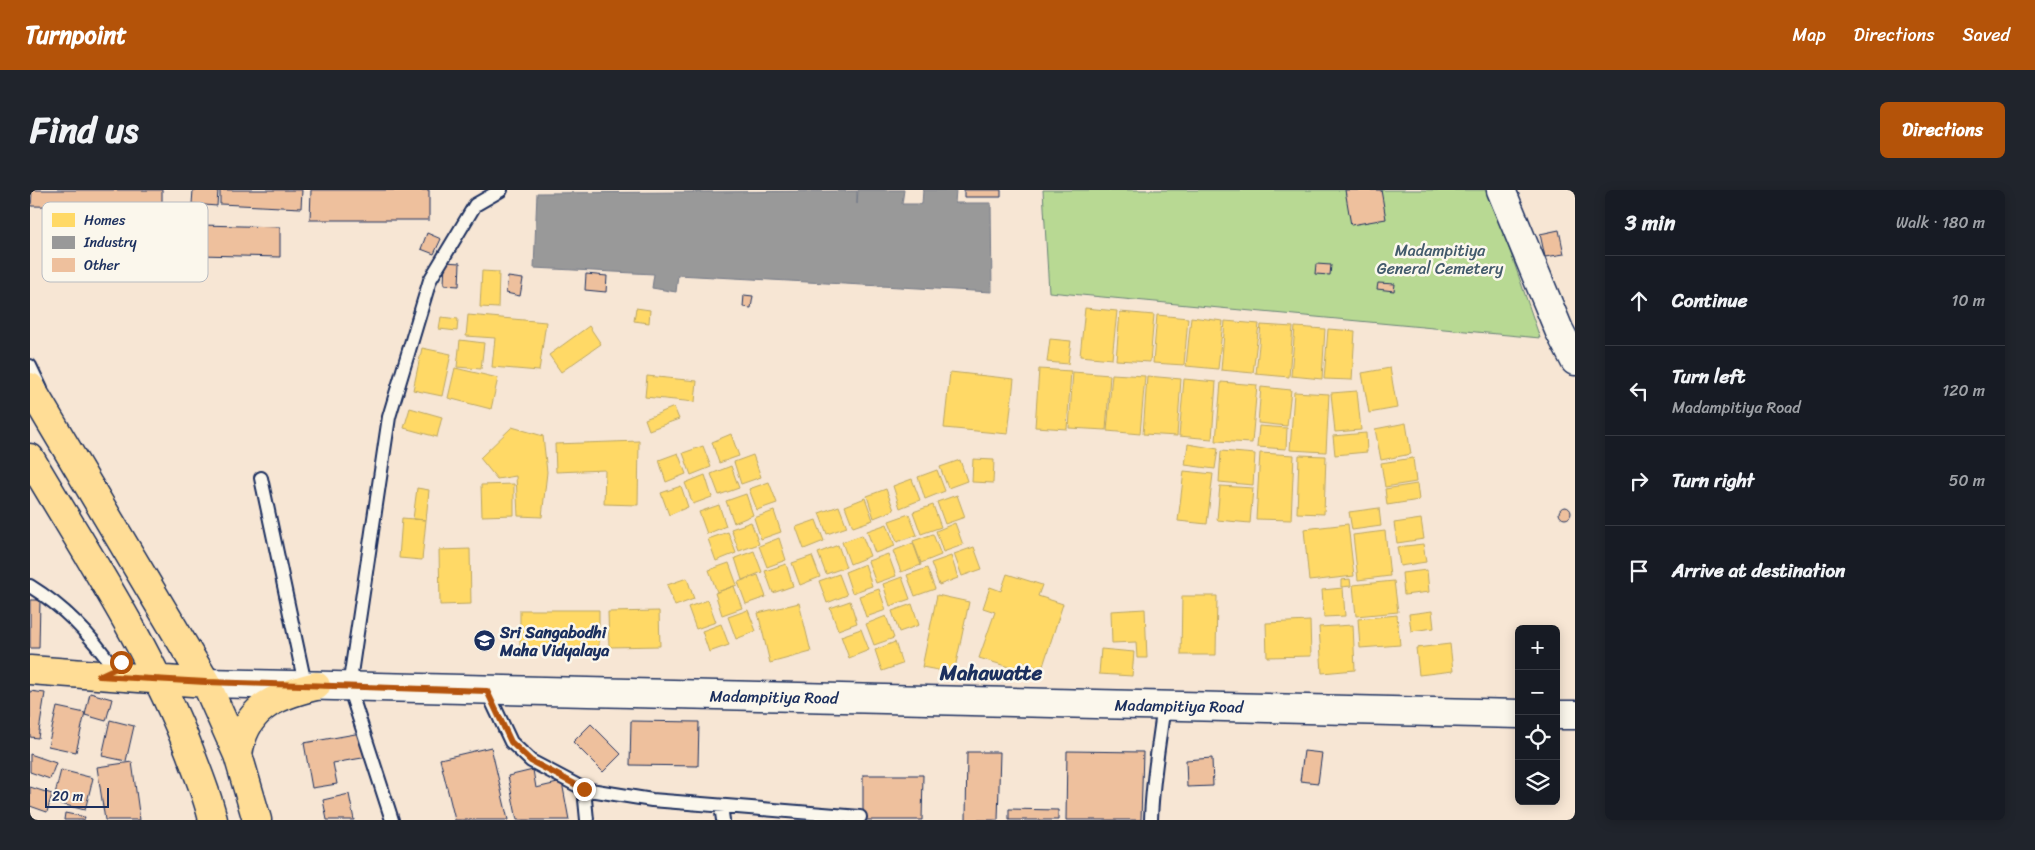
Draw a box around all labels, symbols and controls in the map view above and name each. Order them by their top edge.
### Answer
text: Turnpoint [25,14,127,56]
text: Map [1793,19,1826,51]
text: Directions [1854,19,1935,51]
text: Saved [1963,19,2010,51]
text: Find us [30,99,138,161]
button: Directions [1880,102,2005,158]
legend [42,202,208,282]
text: 3 min [1625,204,1675,242]
text: Homes [84,208,126,233]
text: Walk · 180 m [1896,208,1985,237]
text: Industry [83,230,138,255]
park label: Madampitiya General Cemetery [1377,236,1504,283]
text: Other [84,253,121,278]
text: Continue [1672,284,1748,317]
text: 10 m [1952,286,1985,315]
icon: ahead [1625,287,1653,315]
text: Turn left [1672,360,1745,393]
text: 120 m [1942,376,1985,405]
icon: left [1625,377,1653,405]
text: Madampitiya Road [1672,393,1801,422]
text: Turn right [1672,464,1754,497]
text: 50 m [1949,466,1985,495]
icon: right [1625,467,1653,495]
text: Arrive at destination [1672,554,1845,587]
icon: arrive [1625,557,1653,585]
place label: Sri Sangabodhi Maha Vidyalaya [499,618,610,665]
map controls [1515,625,1560,805]
button: + [1515,625,1560,670]
school or university icon: Sri Sangabodhi Maha Vidyalaya [472,629,496,653]
route start [110,651,133,674]
district label: Mahawatte [939,654,1042,692]
button: − [1515,670,1560,715]
street label: Madampitiya Road [709,681,840,713]
street label: Madampitiya Road [1114,690,1245,722]
button: locate [1515,715,1560,760]
button: layers [1515,760,1560,805]
route end [573,778,596,801]
text: 20 m [52,784,83,809]
scale bar [45,785,109,808]

